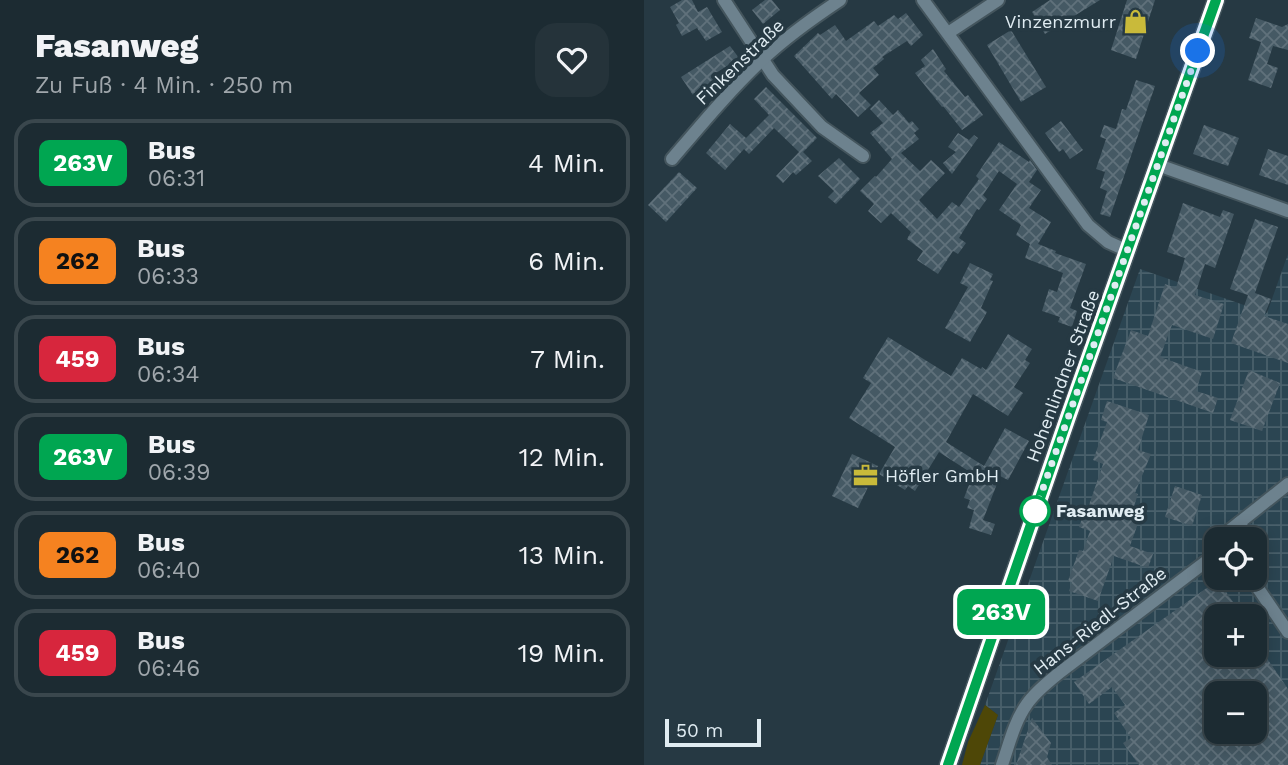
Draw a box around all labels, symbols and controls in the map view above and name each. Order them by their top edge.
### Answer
shop icon: Vinzenzmurr [1122,8,1150,36]
place label: Vinzenzmurr [1005,11,1116,32]
street label: Finkenstraße [691,14,788,109]
button: heart [535,23,609,97]
text: Fasanweg [35,26,198,65]
your location [1180,33,1215,68]
text: Zu Fuß · 4 Min. · 250 m [35,72,293,99]
text: Bus [148,135,195,165]
text: 4 Min. [528,148,605,178]
text: 263V [53,149,113,177]
text: 06:31 [148,165,205,192]
text: Bus [137,233,185,263]
text: 6 Min. [528,246,605,276]
text: 262 [56,247,99,275]
text: 06:33 [137,263,199,290]
street label: Hohenlindner Straße [1022,287,1103,465]
text: Bus [137,331,185,361]
text: 7 Min. [530,344,605,374]
text: 459 [55,345,100,373]
text: 06:34 [137,361,200,388]
text: Bus [148,429,195,459]
text: 12 Min. [519,442,605,472]
text: 263V [53,443,113,471]
text: 06:39 [148,459,210,486]
office icon: Höfler GmbH [851,462,879,490]
place label: Höfler GmbH [885,465,999,486]
marker: Fasanweg [1020,496,1050,526]
place label: Fasanweg [1056,500,1145,521]
text: Bus [137,527,185,557]
map controls [1204,527,1267,744]
button: locate [1204,527,1267,590]
text: 13 Min. [519,540,605,570]
text: 262 [56,541,99,569]
text: 06:40 [137,557,200,584]
street label: Hans-Riedl-Straße [1029,562,1170,679]
line badge: 263V [952,589,1050,635]
text: 263V [971,598,1031,626]
button: + [1204,604,1267,667]
text: Bus [137,625,185,655]
text: 19 Min. [518,638,605,668]
text: 459 [55,639,100,667]
text: 06:46 [137,655,200,682]
button: − [1204,681,1267,744]
scale bar [665,716,761,748]
text: 50 m [676,719,723,742]

